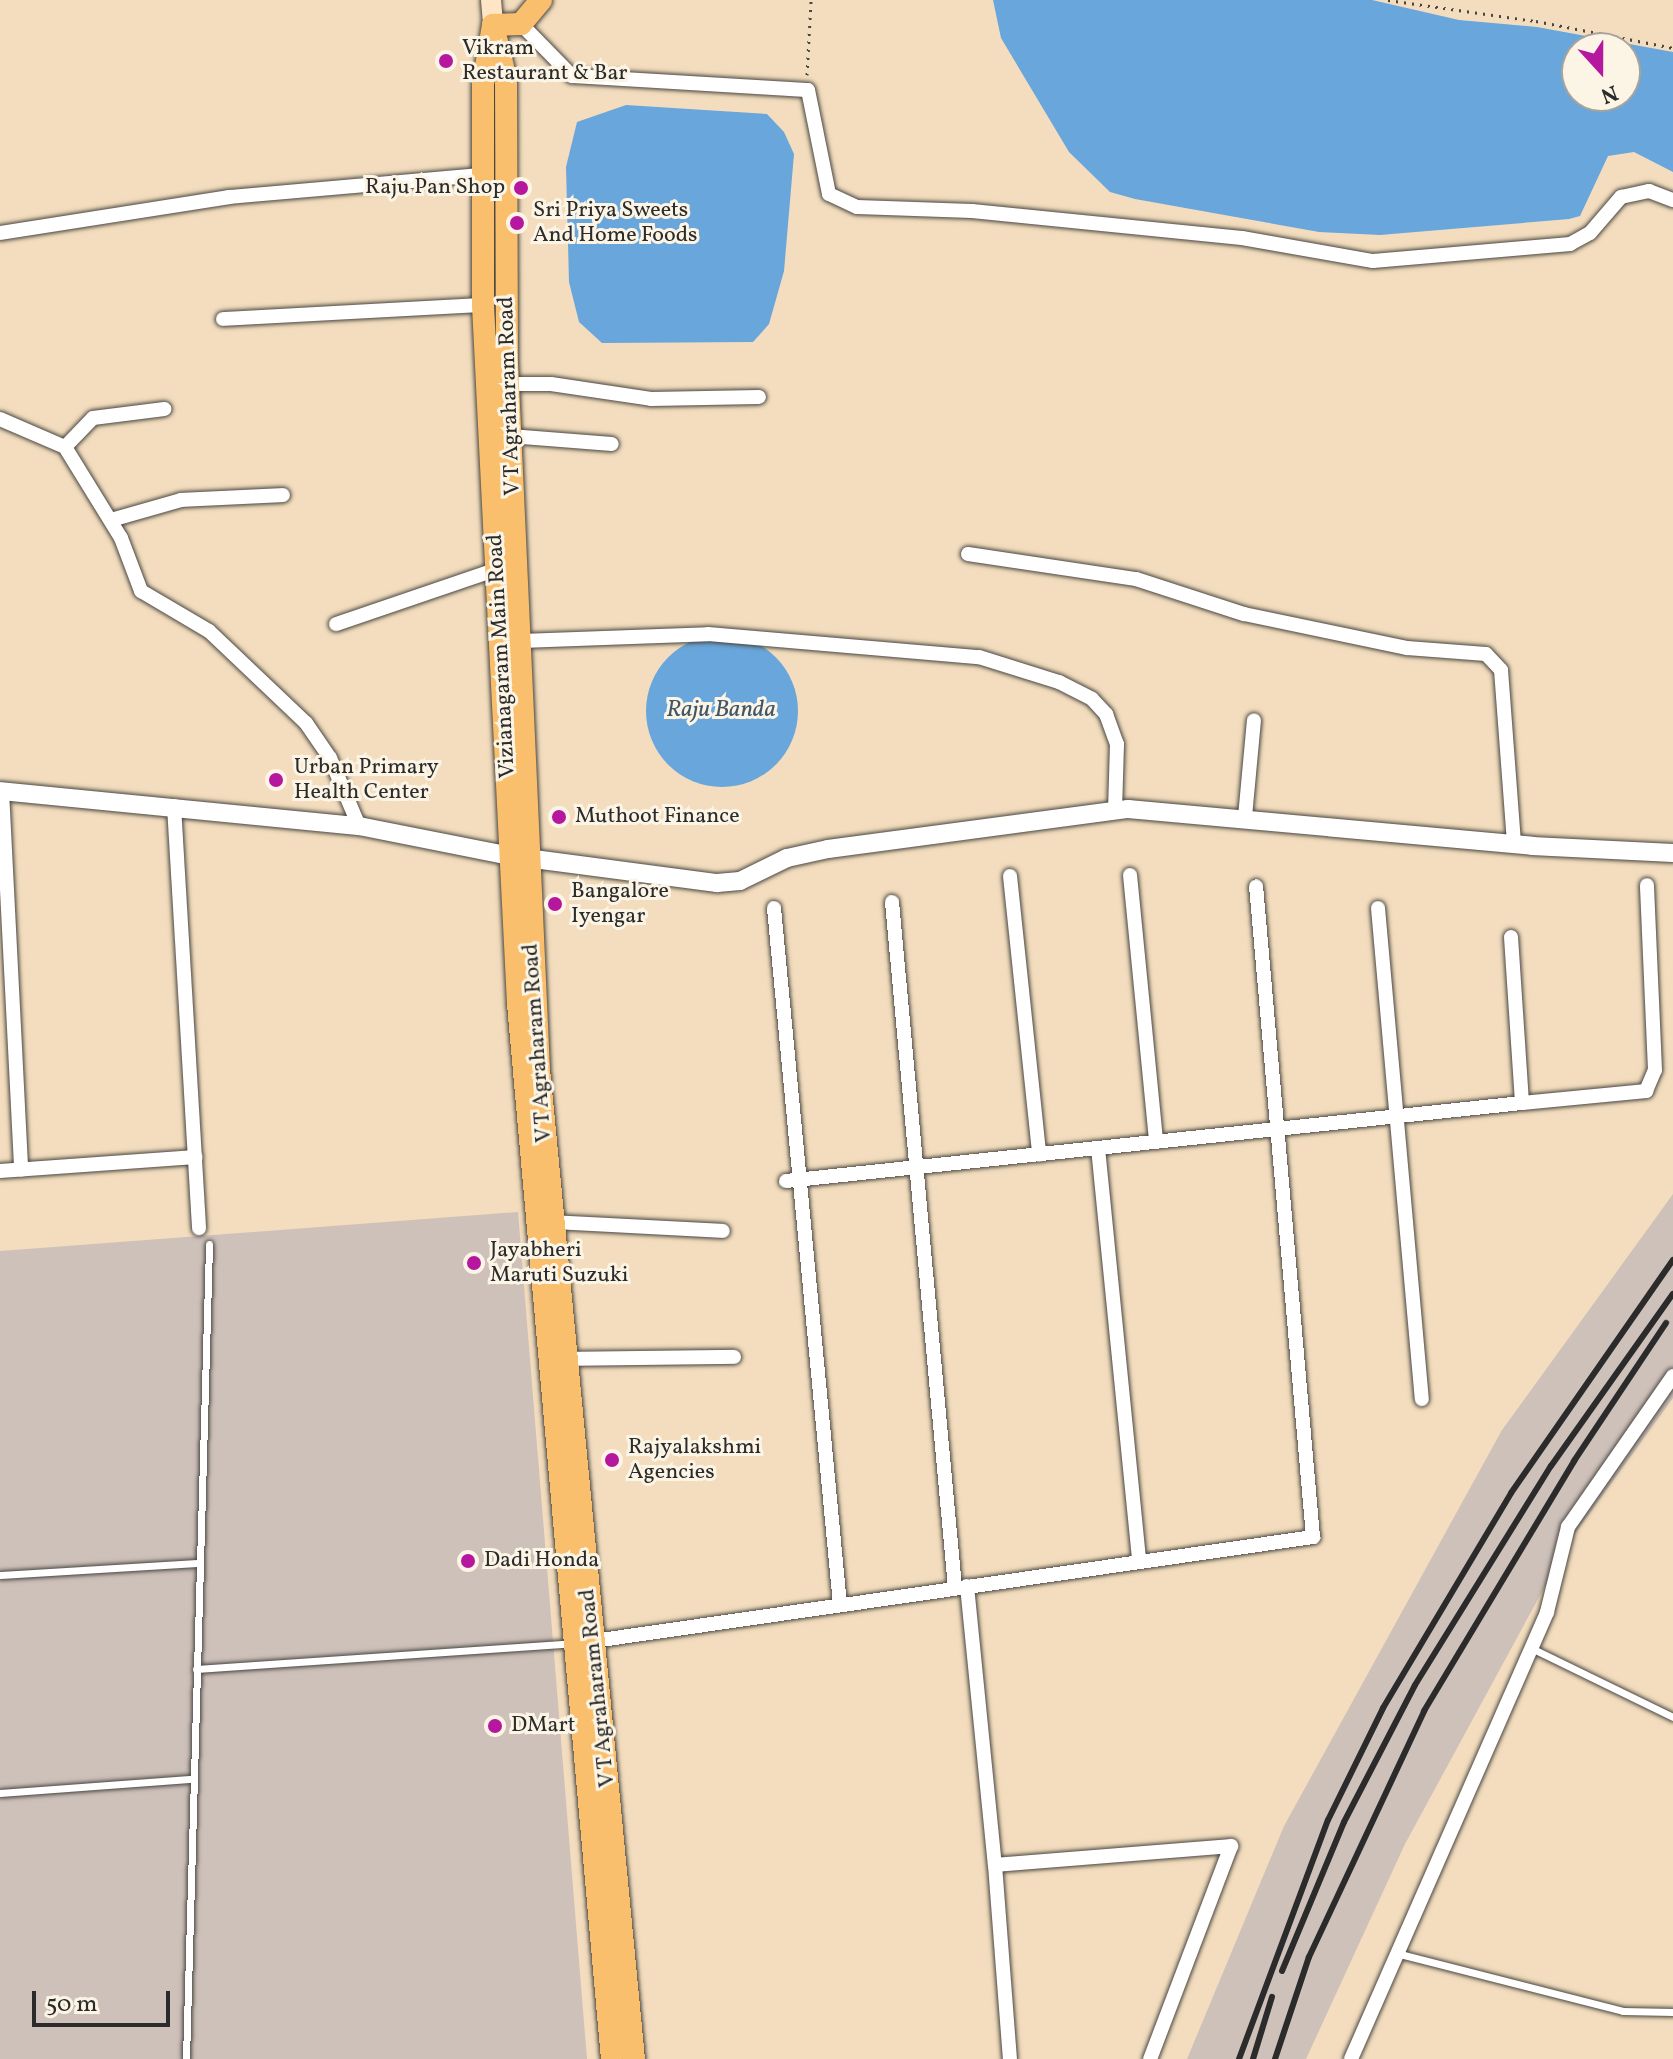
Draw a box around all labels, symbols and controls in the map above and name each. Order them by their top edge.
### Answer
north arrow [1561,32,1641,112]
place label: Vikram Restaurant & Bar [462,35,628,86]
marker: Vikram Restaurant & Bar [437,52,455,70]
text: N [1596,76,1622,110]
place label: Raju Pan Shop [365,175,505,201]
marker: Raju Pan Shop [512,179,530,197]
place label: Sri Priya Sweets And Home Foods [533,197,697,248]
marker: Sri Priya Sweets And Home Foods [508,214,526,232]
street label: V T Agraharam Road [493,295,527,497]
street label: Vizianagaram Main Road [482,533,522,779]
water label: Raju Banda [666,697,776,725]
place label: Urban Primary Health Center [294,754,439,806]
marker: Urban Primary Health Center [265,769,287,791]
place label: Muthoot Finance [575,804,740,830]
marker: Muthoot Finance [550,808,568,826]
place label: Bangalore Iyengar [571,878,669,930]
marker: Bangalore Iyengar [546,895,564,913]
street label: V T Agraharam Road [518,942,558,1144]
place label: Jayabheri Maruti Suzuki [490,1237,628,1288]
marker: Jayabheri Maruti Suzuki [465,1254,483,1272]
place label: Rajyalakshmi Agencies [628,1434,761,1486]
marker: Rajyalakshmi Agencies [603,1451,621,1469]
place label: Dadi Honda [484,1548,599,1574]
marker: Dadi Honda [459,1552,477,1570]
street label: V T Agraharam Road [574,1586,622,1790]
place label: DMart [511,1713,575,1739]
marker: DMart [486,1717,504,1735]
scale bar [36,1975,174,2025]
text: 50 m [46,1988,98,2022]

